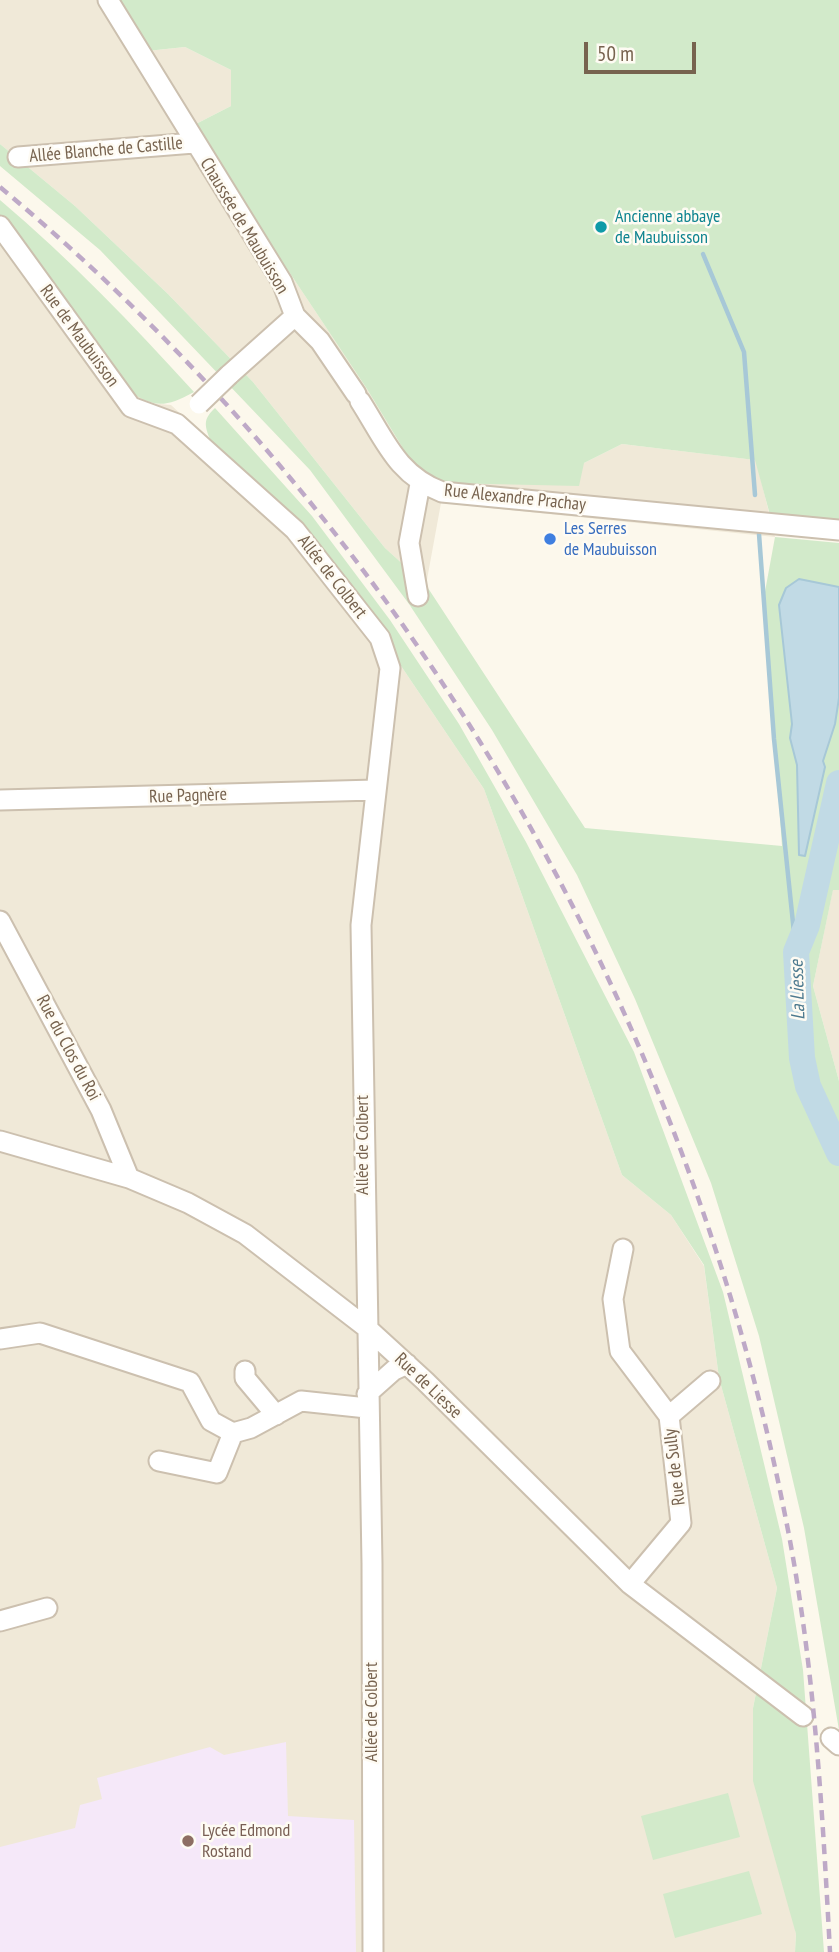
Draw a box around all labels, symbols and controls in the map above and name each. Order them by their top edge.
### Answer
scale bar [587,28,699,72]
text: 50 m [597,40,634,67]
street label: Allée Blanche de Castille [28,133,184,167]
street label: Chaussée de Maubuisson [195,154,293,298]
place label: Ancienne abbaye de Maubuisson [615,206,720,248]
marker: Ancienne abbaye de Maubuisson [593,219,609,235]
street label: Rue de Maubuisson [35,281,123,391]
street label: Rue Alexandre Prachay [443,480,587,516]
place label: Les Serres de Maubuisson [564,518,657,560]
street label: Allée de Colbert [293,531,371,623]
marker: Les Serres de Maubuisson [542,531,558,547]
street label: Rue Pagnère [149,784,227,808]
water label: La Liesse [786,960,810,1020]
street label: Rue du Clos du Roi [31,992,105,1104]
street label: Allée de Colbert [352,1095,374,1195]
street label: Rue de Liesse [390,1349,466,1423]
street label: Rue de Sully [660,1427,690,1507]
street label: Allée de Colbert [361,1662,383,1762]
place label: Lycée Edmond Rostand [202,1820,290,1862]
marker: Lycée Edmond Rostand [180,1833,196,1849]

